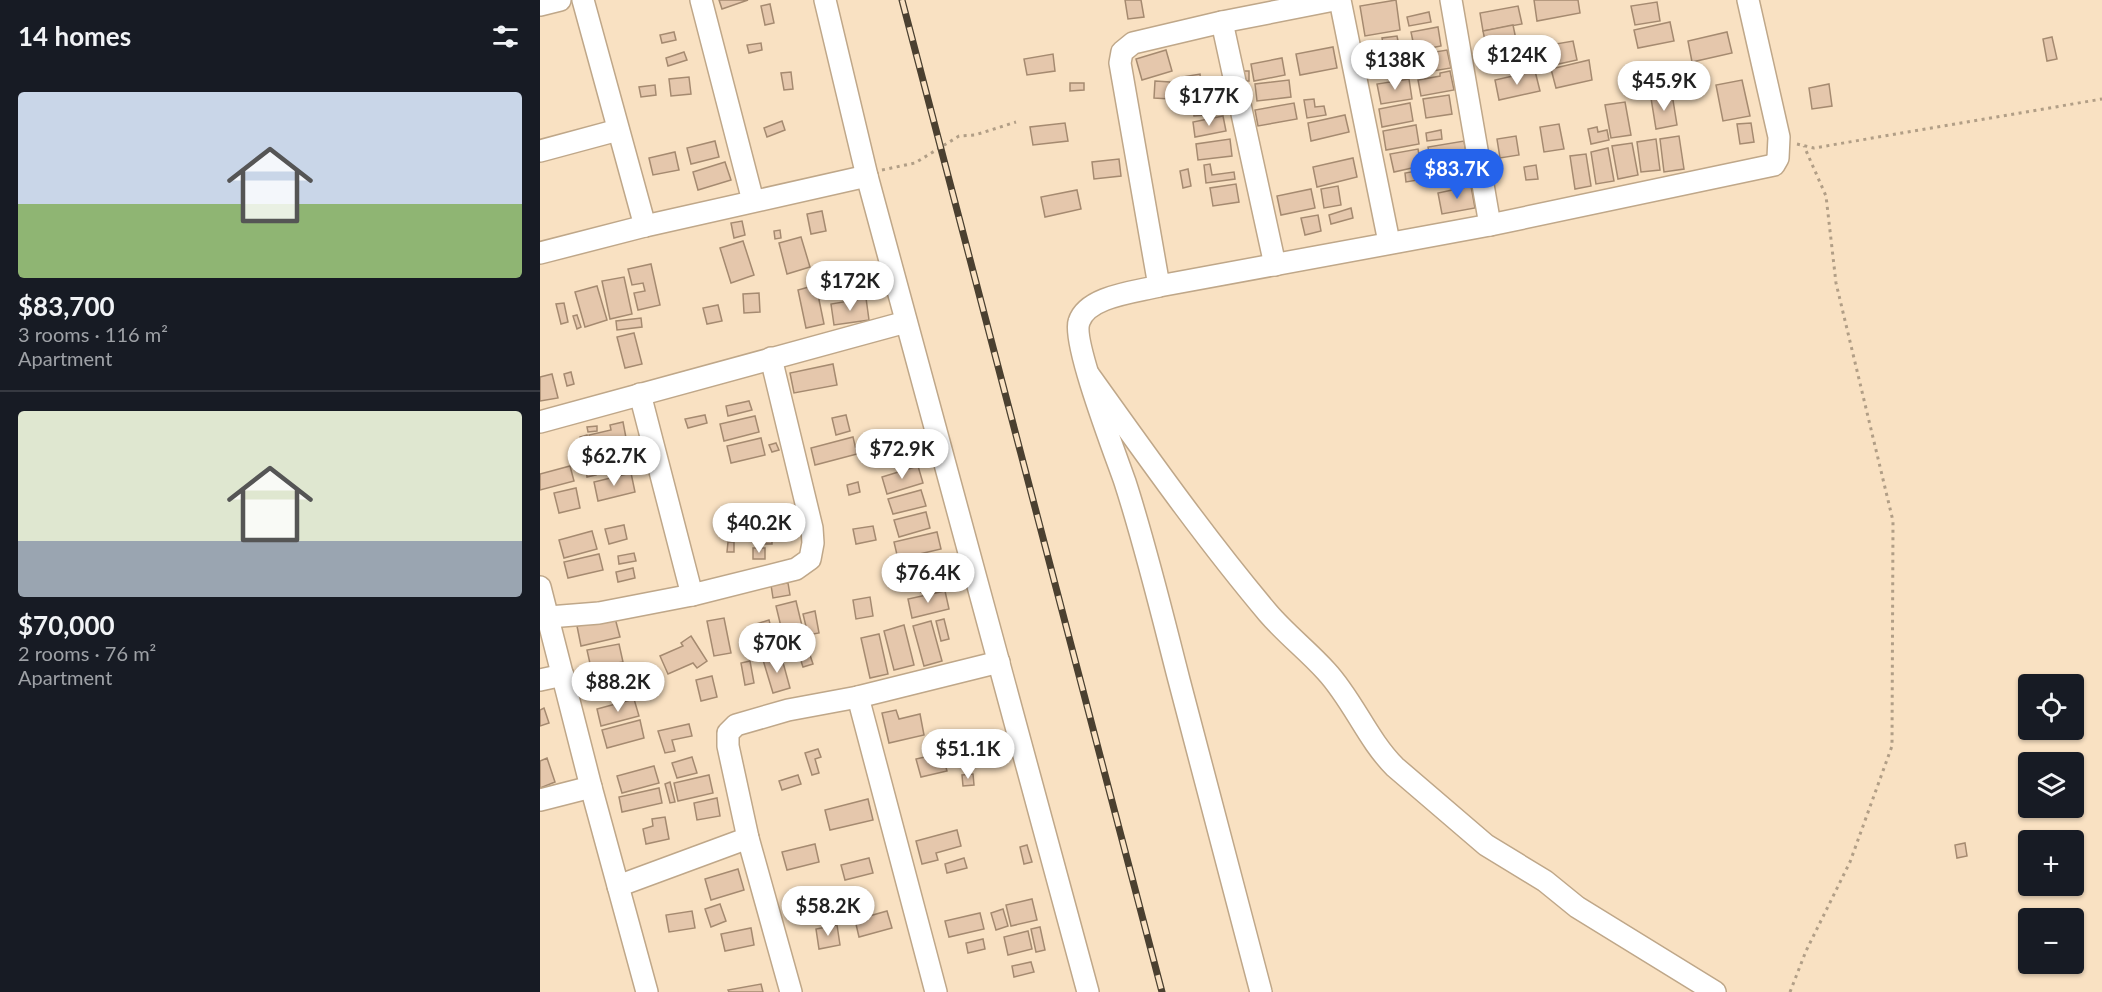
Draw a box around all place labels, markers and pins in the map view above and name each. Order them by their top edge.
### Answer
pin: $124K [1475,35,1559,86]
pin: $138K [1353,40,1437,91]
pin: $45.9K [1615,61,1713,112]
pin: $177K [1167,76,1251,127]
pin: $83.7K [1408,149,1506,200]
pin: $172K [808,261,892,312]
pin: $72.9K [853,429,951,480]
pin: $62.7K [565,436,663,487]
pin: $40.2K [710,503,808,554]
pin: $76.4K [879,553,977,604]
pin: $70K [741,623,813,674]
pin: $88.2K [569,662,667,713]
pin: $51.1K [919,729,1017,780]
pin: $58.2K [779,886,877,937]

